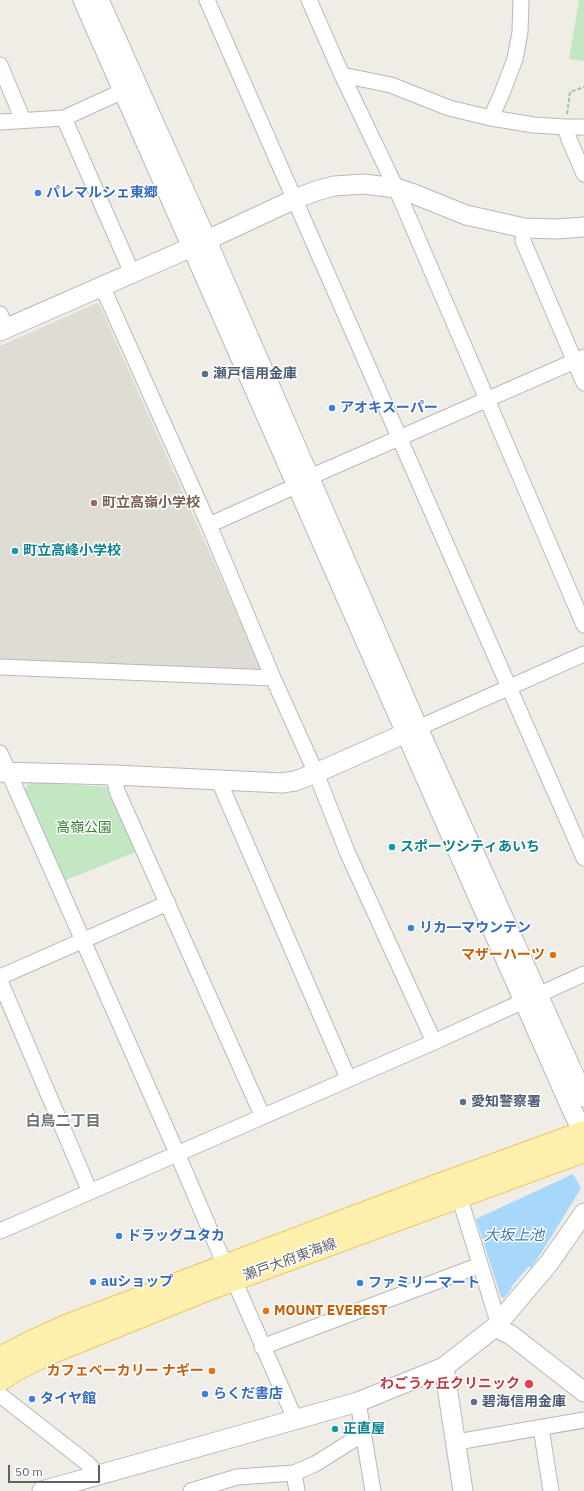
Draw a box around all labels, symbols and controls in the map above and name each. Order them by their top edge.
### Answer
place label: パレマルシェ東郷 [46,185,158,201]
marker: パレマルシェ東郷 [33,188,43,198]
place label: 瀬戸信用金庫 [213,366,297,382]
marker: 瀬戸信用金庫 [200,369,210,379]
place label: アオキスーパー [340,400,438,416]
marker: アオキスーパー [327,403,337,413]
place label: 町立高嶺小学校 [102,495,200,511]
marker: 町立高嶺小学校 [89,498,99,508]
place label: 町立高峰小学校 [23,543,121,559]
marker: 町立高峰小学校 [10,546,20,556]
park label: 高嶺公園 [56,820,112,836]
place label: スポーツシティあいち [400,839,540,855]
marker: スポーツシティあいち [387,842,397,852]
place label: リカ―マウンテン [419,920,531,936]
marker: リカ―マウンテン [406,923,416,933]
place label: マザーハーツ [461,947,545,963]
marker: マザーハーツ [548,950,558,960]
place label: 愛知警察署 [471,1094,541,1110]
marker: 愛知警察署 [458,1097,468,1107]
district label: 白鳥二丁目 [26,1113,100,1131]
water label: 大坂上池 [484,1227,544,1245]
place label: ドラッグユタカ [127,1228,225,1244]
marker: ドラッグユタカ [114,1231,124,1241]
street label: 瀬戸大府東海線 [241,1235,339,1285]
place label: auショップ [101,1274,173,1290]
place label: ファミリーマート [368,1275,480,1291]
marker: auショップ [88,1277,98,1287]
marker: ファミリーマート [355,1278,365,1288]
place label: MOUNT EVEREST [274,1303,387,1319]
marker: MOUNT EVEREST [261,1306,271,1316]
place label: カフェベーカリー ナギー [47,1363,204,1379]
marker: カフェベーカリー ナギー [207,1366,217,1376]
place label: わごうヶ丘クリニック [380,1376,520,1392]
marker: わごうヶ丘クリニック [523,1378,535,1390]
place label: らくだ書店 [213,1386,283,1402]
marker: らくだ書店 [200,1389,210,1399]
place label: タイヤ館 [40,1391,96,1407]
marker: タイヤ館 [27,1394,37,1404]
place label: 碧海信用金庫 [482,1394,566,1410]
marker: 碧海信用金庫 [469,1397,479,1407]
place label: 正直屋 [343,1421,385,1437]
marker: 正直屋 [330,1424,340,1434]
scale bar [10,1457,102,1483]
text: 50 m [15,1464,43,1479]

